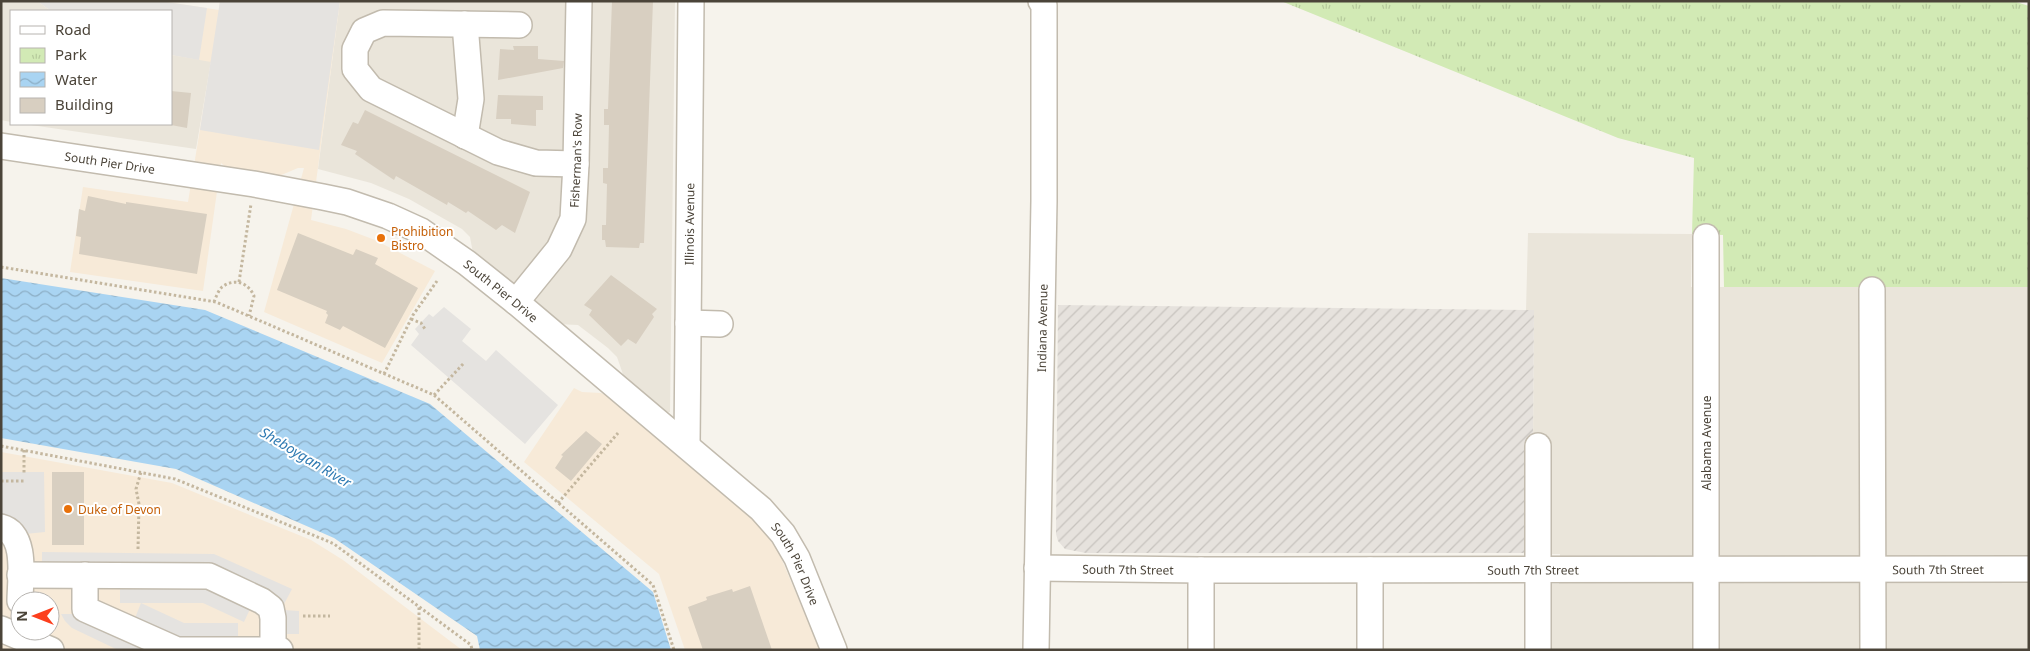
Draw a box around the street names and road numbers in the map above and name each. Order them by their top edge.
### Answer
street label: Fisherman's Row [565,112,585,208]
street label: South Pier Drive [63,147,156,178]
street label: Illinois Avenue [680,183,698,265]
street label: South Pier Drive [460,255,542,326]
street label: Indiana Avenue [1032,284,1051,372]
street label: Alabama Avenue [1698,395,1715,490]
street label: South Pier Drive [768,518,824,608]
street label: South 7th Street [1082,560,1174,578]
street label: South 7th Street [1487,561,1579,578]
street label: South 7th Street [1892,561,1984,578]

